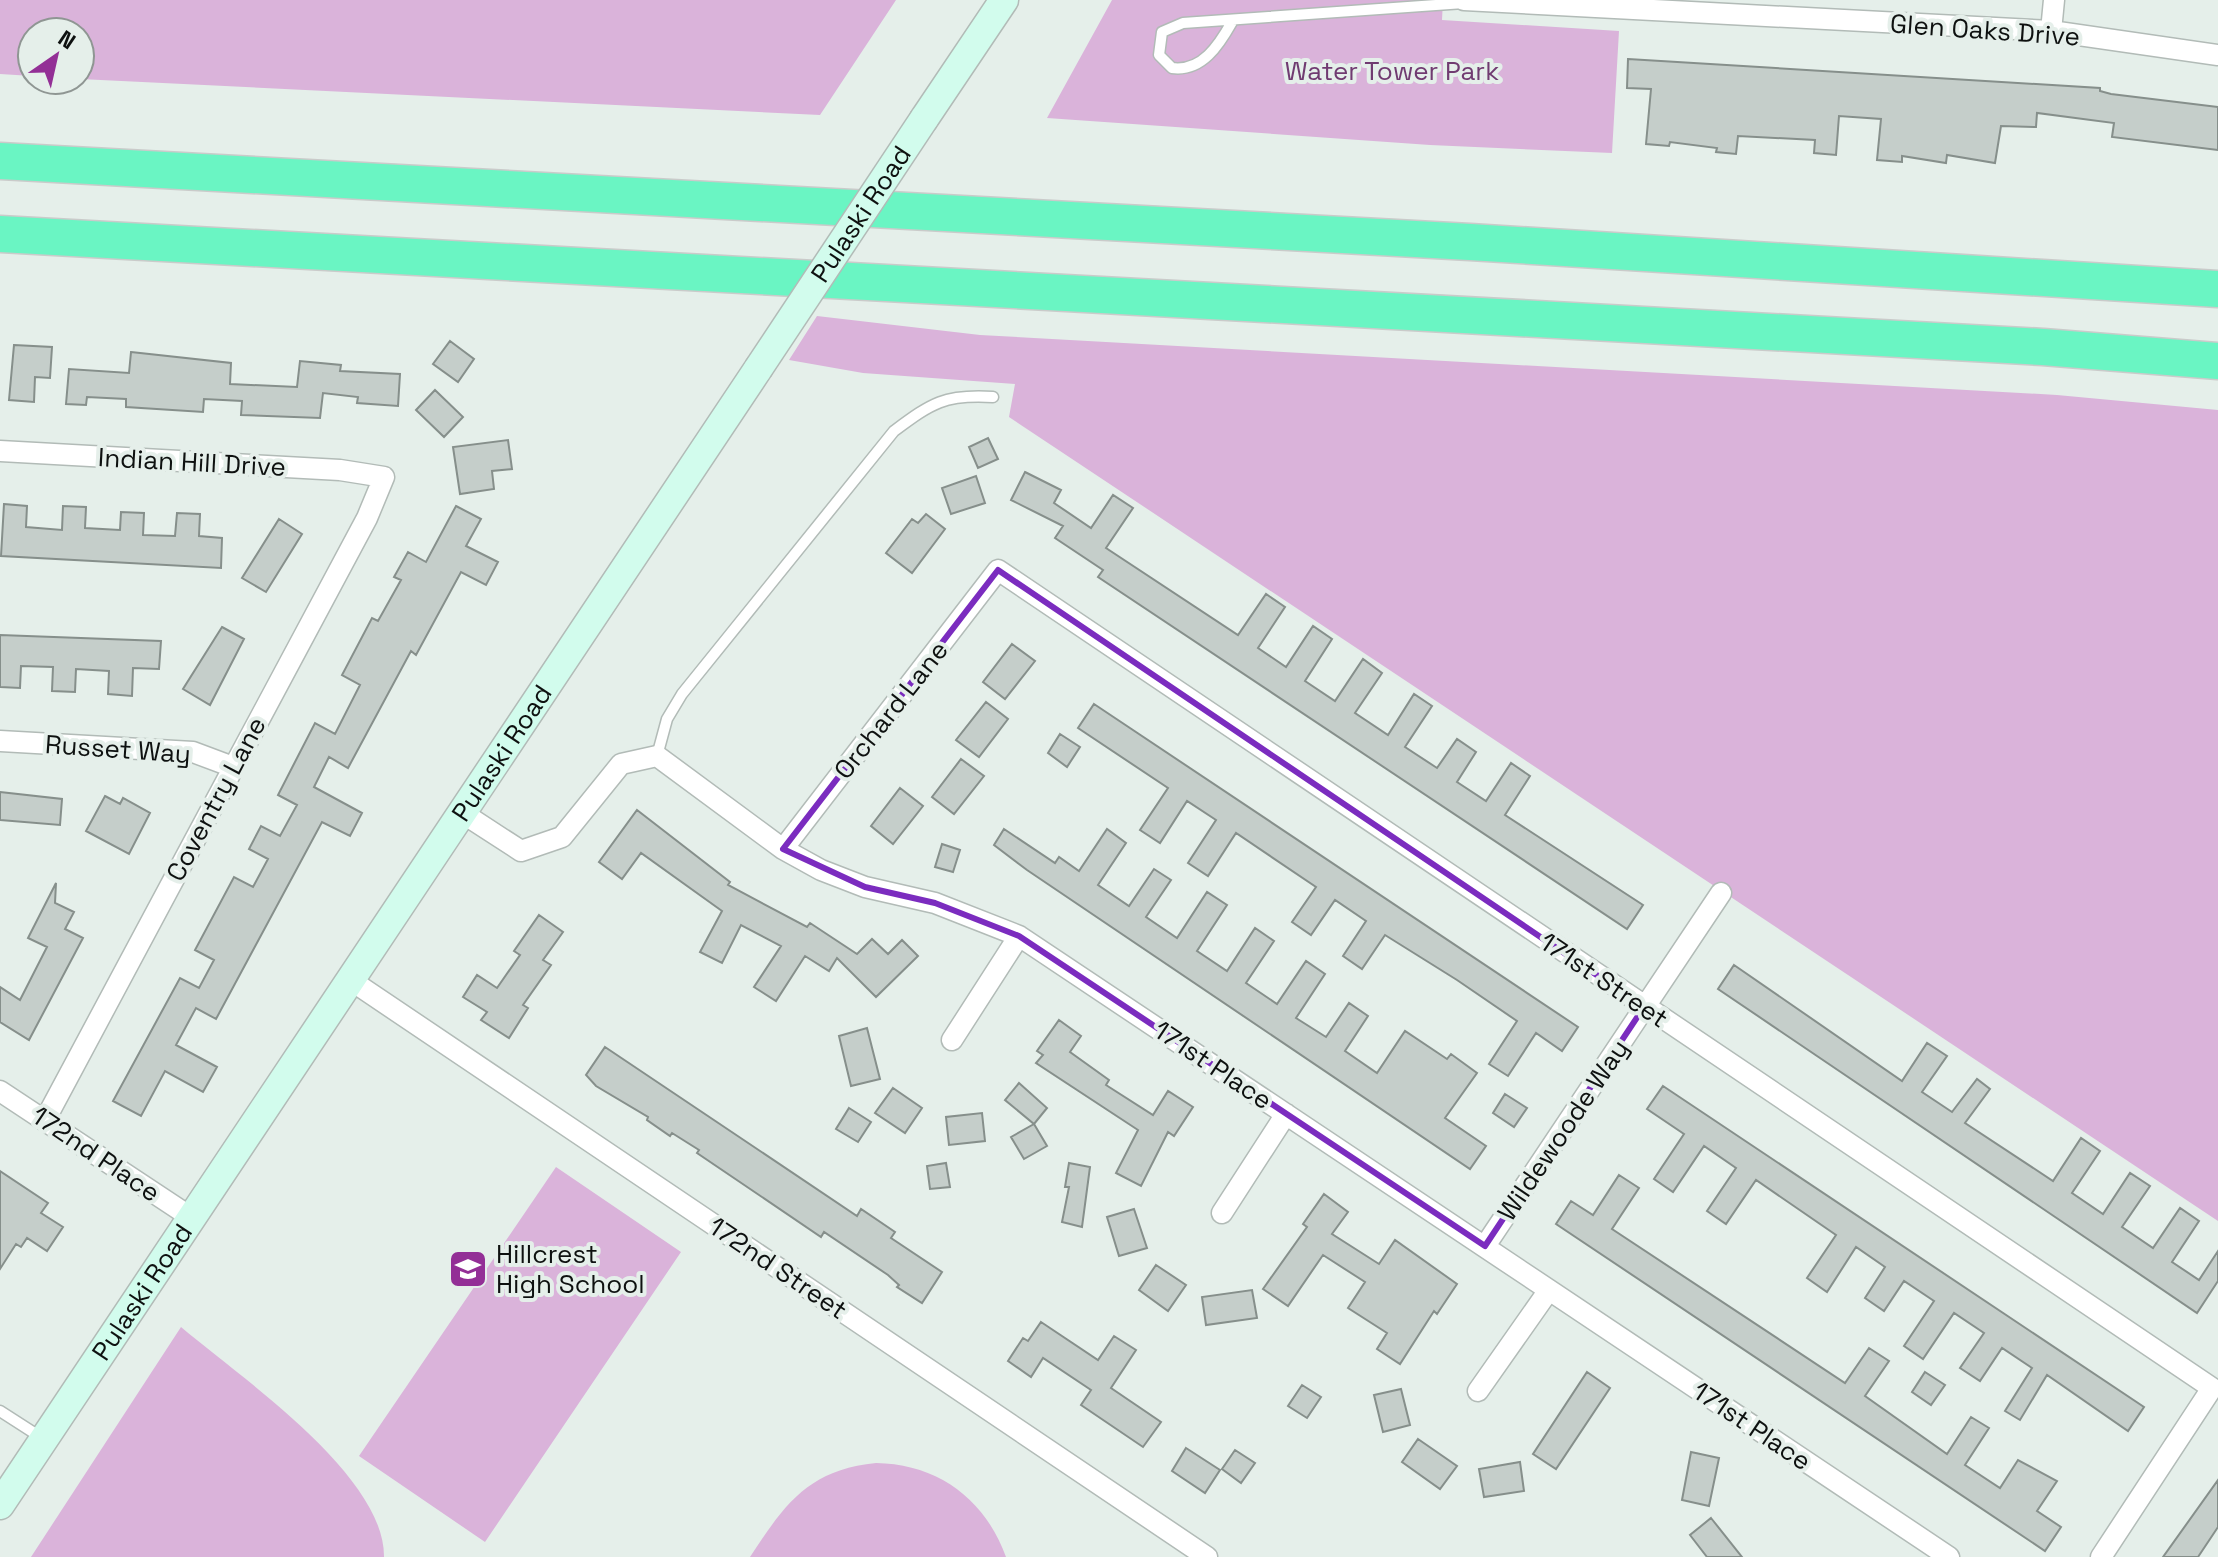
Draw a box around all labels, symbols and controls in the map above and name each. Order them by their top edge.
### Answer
street label: Glen Oaks Drive [1889,6,2081,54]
north arrow [16,16,96,96]
text: N [53,24,81,55]
park label: Water Tower Park [1285,54,1499,88]
street label: Pulaski Road [803,139,919,289]
street label: Indian Hill Drive [97,440,287,484]
street label: Orchard Lane [826,634,956,786]
street label: Pulaski Road [444,678,560,828]
street label: Coventry Lane [158,711,274,887]
street label: Russet Way [44,727,192,771]
street label: 171st Street [1533,925,1675,1035]
street label: 171st Place [1147,1013,1279,1117]
street label: Wildewoode Way [1490,1033,1636,1227]
street label: 172nd Place [25,1099,167,1209]
street label: 172nd Street [702,1209,854,1327]
street label: Pulaski Road [84,1217,200,1367]
place label: Hillcrest High School [496,1237,645,1301]
school or university icon: Hillcrest High School [447,1248,489,1290]
street label: 171st Place [1686,1374,1818,1478]

